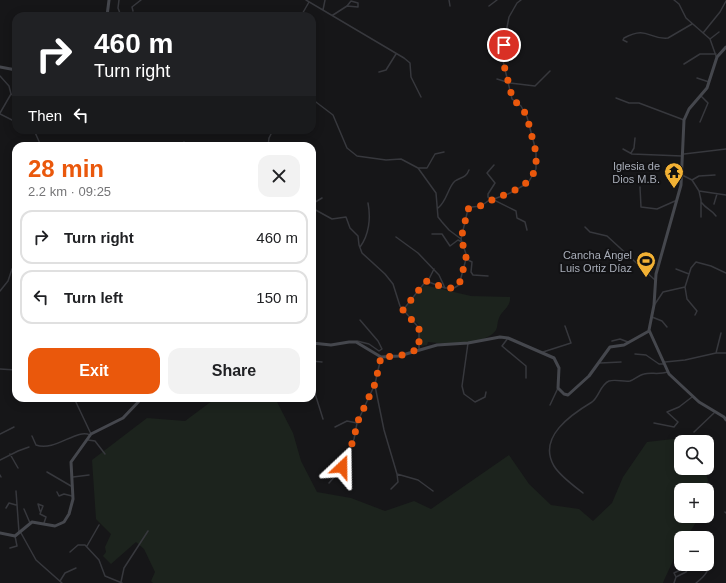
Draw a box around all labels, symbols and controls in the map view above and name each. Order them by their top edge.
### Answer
icon: right [28,28,80,80]
text: 460 m [94,28,173,59]
pin [487,28,521,62]
icon: arrive [493,34,515,56]
text: Turn right [94,61,170,81]
icon: left [70,104,92,126]
text: Then [28,107,62,124]
text: 28 min [28,155,104,182]
button: close [258,155,300,197]
place label: Iglesia de Dios M.B. [612,160,660,185]
temple icon: Iglesia de Dios M.B. [663,161,685,189]
text: 2.2 km · 09:25 [28,184,111,199]
icon: right [30,226,52,248]
text: Turn right [64,229,134,246]
text: 460 m [256,229,298,246]
place label: Cancha Ángel Luis Ortiz Díaz [560,249,632,274]
sports icon: Cancha Ángel Luis Ortiz Díaz [635,250,657,278]
icon: left [30,286,52,308]
text: Turn left [64,289,123,306]
text: 150 m [256,289,298,306]
button: Exit [28,348,160,394]
button: Share [168,348,300,394]
map controls [674,435,714,571]
button: search [674,435,714,475]
position arrow [321,446,363,488]
button: + [674,483,714,523]
button: − [674,531,714,571]

